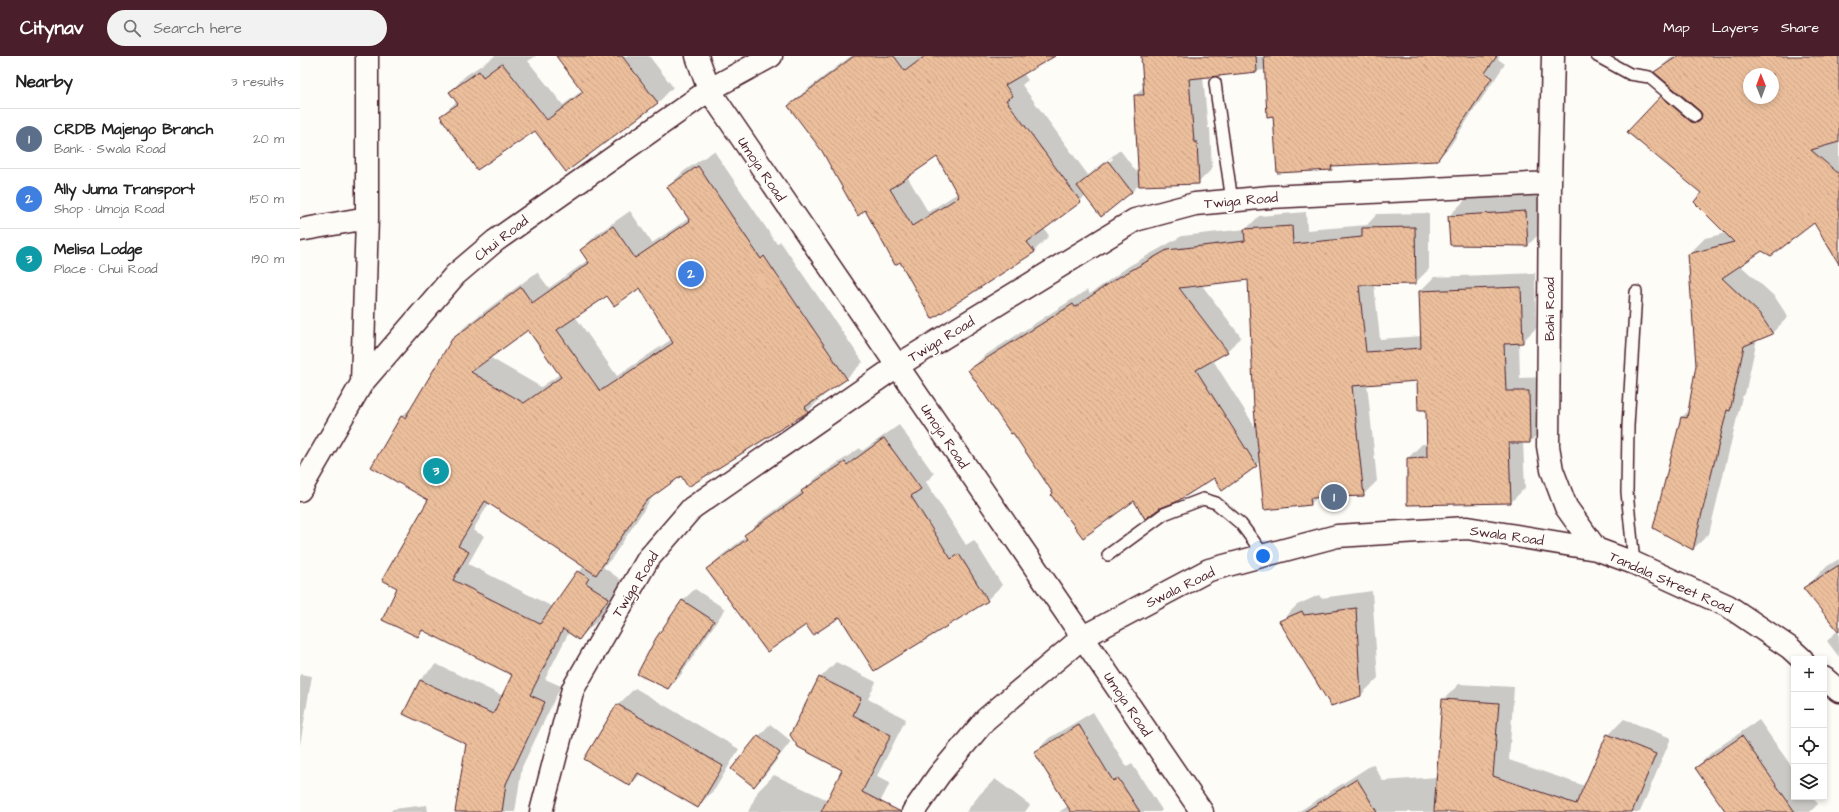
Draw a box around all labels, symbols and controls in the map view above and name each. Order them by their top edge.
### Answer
search box [107,10,387,46]
text: Citynav [20,15,83,42]
icon: search [121,17,143,39]
text: Search here [153,18,242,39]
text: Map [1663,18,1690,38]
text: Layers [1712,18,1759,38]
text: Share [1781,18,1819,38]
north arrow [1743,68,1779,104]
text: Nearby [16,70,73,94]
text: 3 results [231,73,284,91]
text: CRDB Majengo Branch [54,119,213,140]
text: 1 [28,130,30,148]
text: 20 m [253,130,284,148]
street label: Umoja Road [732,133,790,206]
text: Bank · Swala Road [54,140,166,158]
text: Ally Juma Transport [54,179,195,200]
street label: Twiga Road [1203,188,1279,214]
text: 2 [25,190,33,208]
text: 150 m [250,190,284,208]
text: Shop · Umoja Road [54,200,164,218]
street label: Chui Road [470,211,533,266]
text: Melisa Lodge [54,239,143,260]
text: 3 [26,250,32,268]
text: 190 m [251,250,284,268]
pin: 2 [678,259,704,289]
text: Place · Chui Road [54,260,158,278]
street label: Bahi Road [1540,277,1560,341]
street label: Twiga Road [905,312,978,368]
street label: Umoja Road [915,400,973,473]
pin: 3 [423,456,449,486]
pin: 1 [1321,482,1347,512]
street label: Swala Road [1469,521,1545,551]
your location [1253,546,1273,566]
street label: Tandala Street Road [1606,547,1735,619]
street label: Twiga Road [608,548,664,621]
street label: Swala Road [1143,563,1218,613]
map controls [1791,656,1827,800]
button: + [1791,656,1827,692]
street label: Umoja Road [1098,668,1156,741]
button: − [1791,692,1827,728]
button: locate [1791,728,1827,764]
button: layers [1791,764,1827,800]

